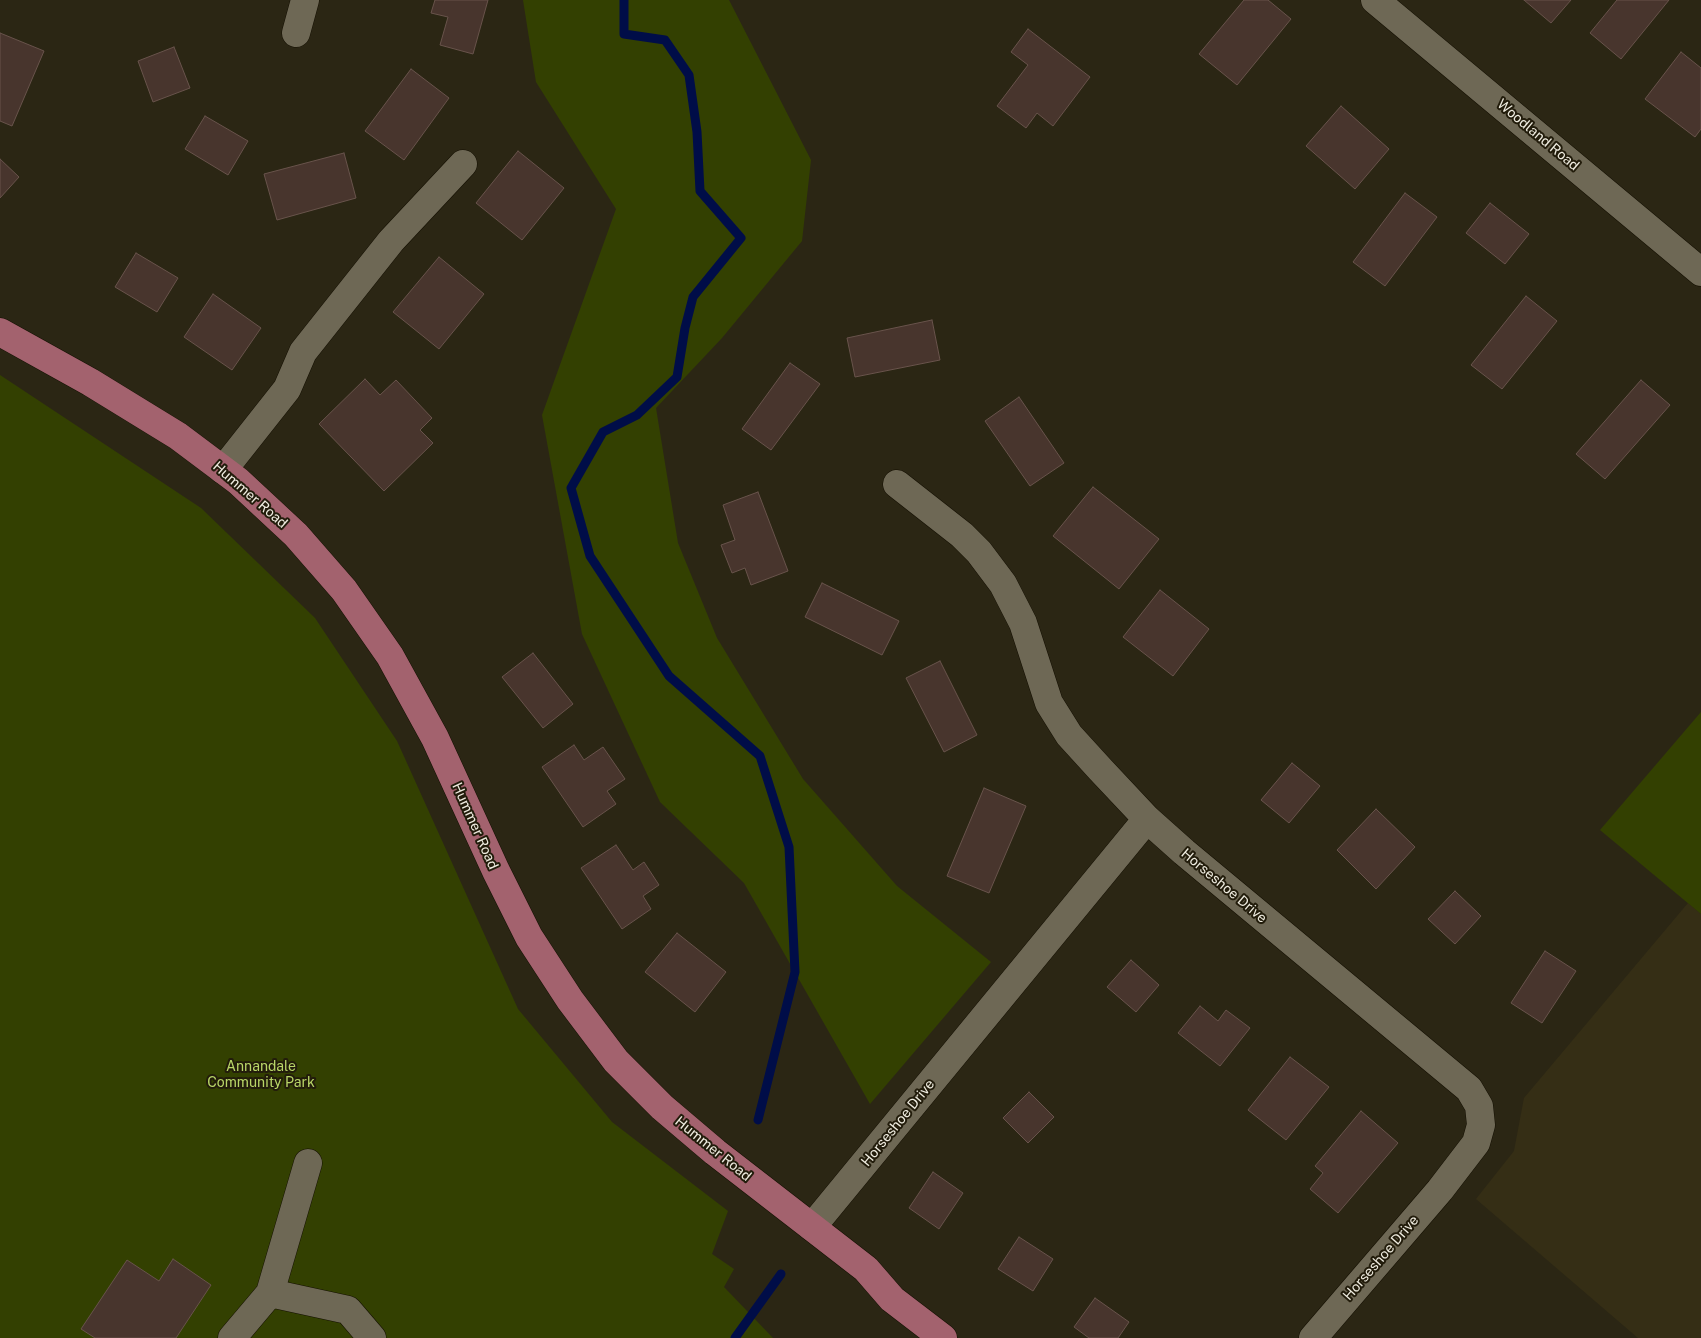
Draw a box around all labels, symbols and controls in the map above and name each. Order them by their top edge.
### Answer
street label: Woodland Road [1494,96,1582,174]
street label: Hummer Road [209,458,291,532]
street label: Hummer Road [448,780,502,872]
street label: Horseshoe Drive [1178,845,1270,927]
park label: Annandale Community Park [207,1059,315,1092]
street label: Horseshoe Drive [858,1076,938,1170]
street label: Hummer Road [672,1113,754,1185]
street label: Horseshoe Drive [1340,1212,1422,1304]

